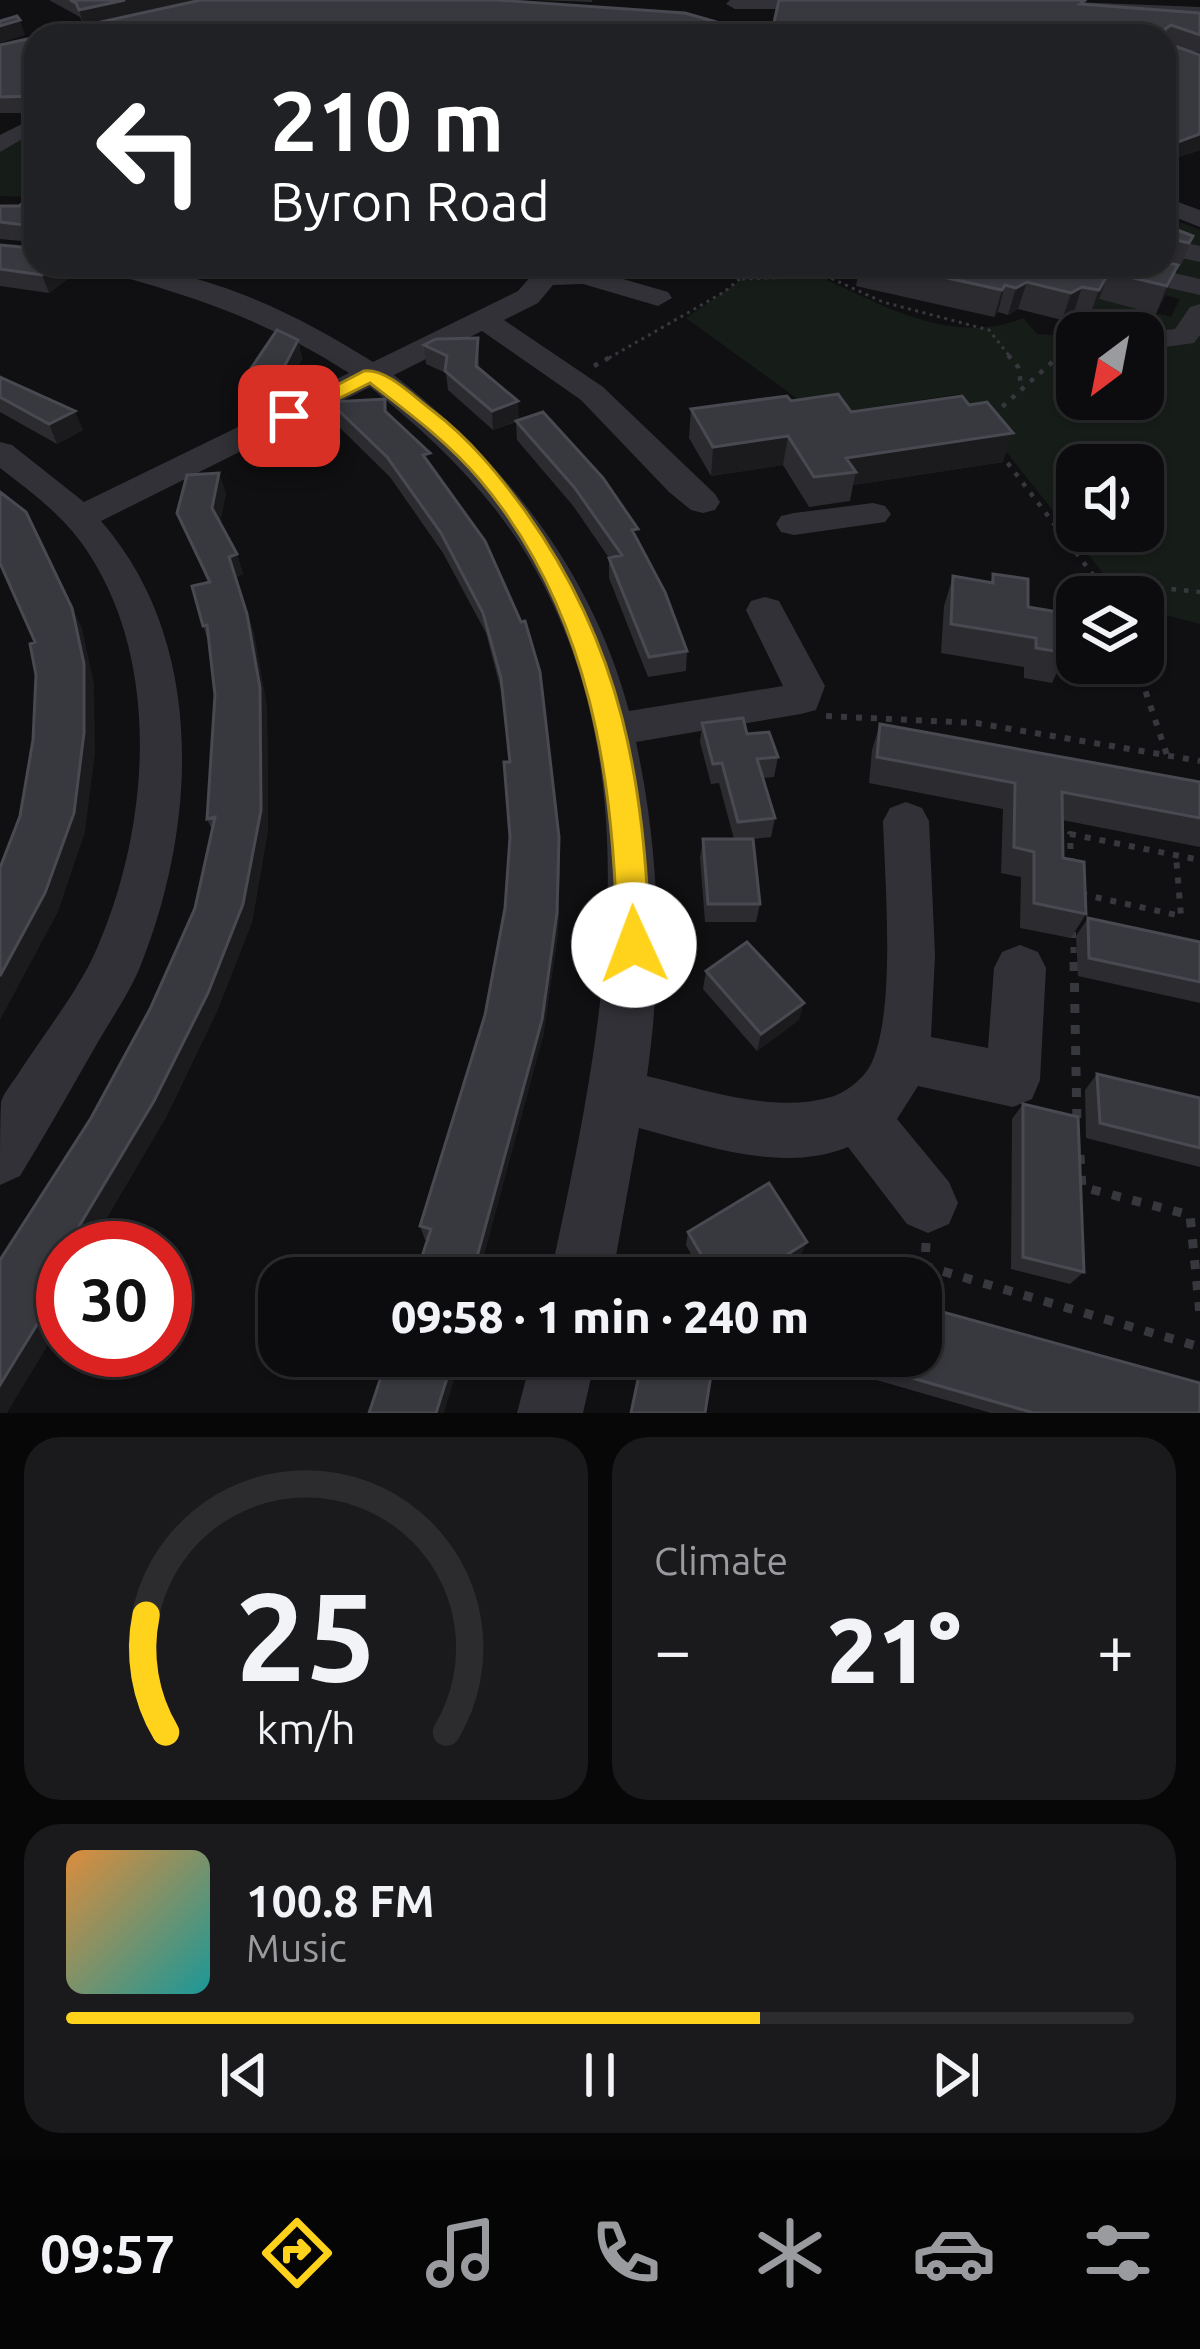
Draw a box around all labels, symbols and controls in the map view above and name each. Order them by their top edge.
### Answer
icon: left [72,72,228,228]
text: 210 m [270,73,504,167]
text: Byron Road [270,171,550,231]
north arrow [1056,312,1164,420]
map controls [1056,312,1164,684]
pin [238,365,340,467]
icon: arrive [256,383,322,449]
button: sound [1056,444,1164,552]
button: layers [1056,576,1164,684]
position arrow [571,882,697,1008]
speed limit sign: 30 [36,1221,192,1377]
text: 09:58 · 1 min · 240 m [391,1291,809,1342]
text: Climate [654,1539,788,1582]
text: 25 [236,1565,376,1705]
text: 21° [827,1599,961,1700]
text: − [654,1612,691,1686]
text: + [1097,1612,1134,1686]
text: km/h [256,1703,356,1751]
text: 100.8 FM [246,1875,435,1926]
text: Music [246,1926,347,1969]
icon: previous [211,2042,277,2108]
icon: pause [567,2042,633,2108]
icon: next [923,2042,989,2108]
icon: directions [255,2211,339,2295]
icon: music [419,2211,503,2295]
icon: phone [584,2211,668,2295]
icon: climate [748,2211,832,2295]
icon: car [912,2211,996,2295]
icon: filters [1076,2211,1160,2295]
text: 09:57 [40,2223,175,2283]

